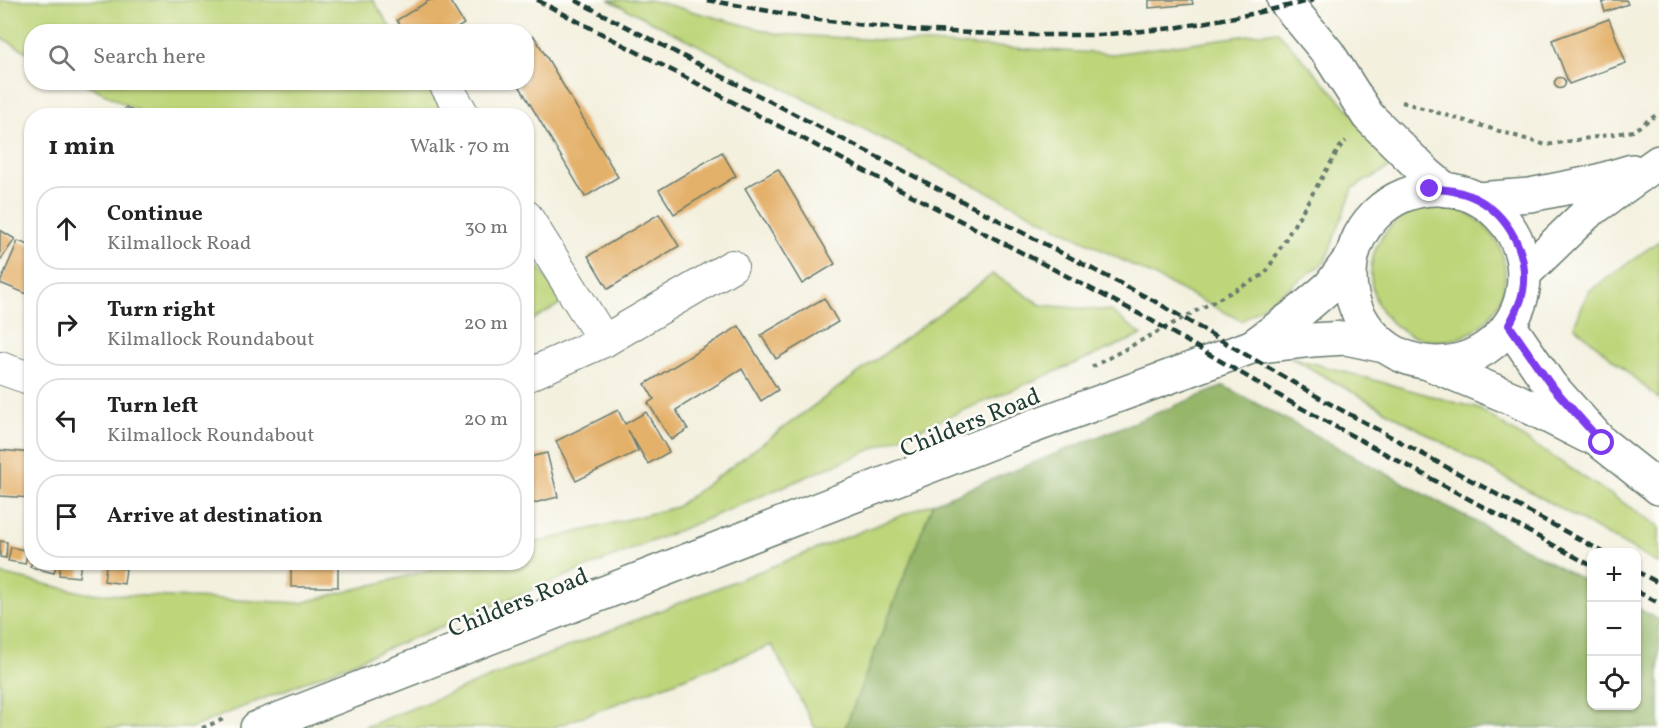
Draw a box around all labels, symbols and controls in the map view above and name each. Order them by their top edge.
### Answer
search box [24,24,534,90]
icon: search [45,41,78,74]
text: Search here [93,42,206,73]
text: 1 min [48,129,115,165]
text: Walk · 70 m [410,133,510,161]
route end [1416,175,1442,201]
text: Continue [107,199,203,230]
icon: ahead [50,212,83,245]
text: 30 m [464,214,508,242]
text: Kilmallock Road [107,230,251,258]
text: Turn right [107,295,215,326]
icon: right [50,308,83,341]
text: 20 m [464,310,508,338]
text: Kilmallock Roundabout [107,326,314,354]
street label: Childers Road [895,380,1046,467]
text: Turn left [107,391,198,422]
icon: left [50,404,83,437]
text: 20 m [464,406,508,434]
text: Kilmallock Roundabout [107,422,314,450]
route start [1588,429,1614,455]
icon: arrive [50,500,83,533]
text: Arrive at destination [107,501,323,532]
map controls [1587,548,1641,710]
button: + [1587,548,1641,602]
street label: Childers Road [443,560,594,647]
button: − [1587,602,1641,656]
button: locate [1587,656,1641,710]

